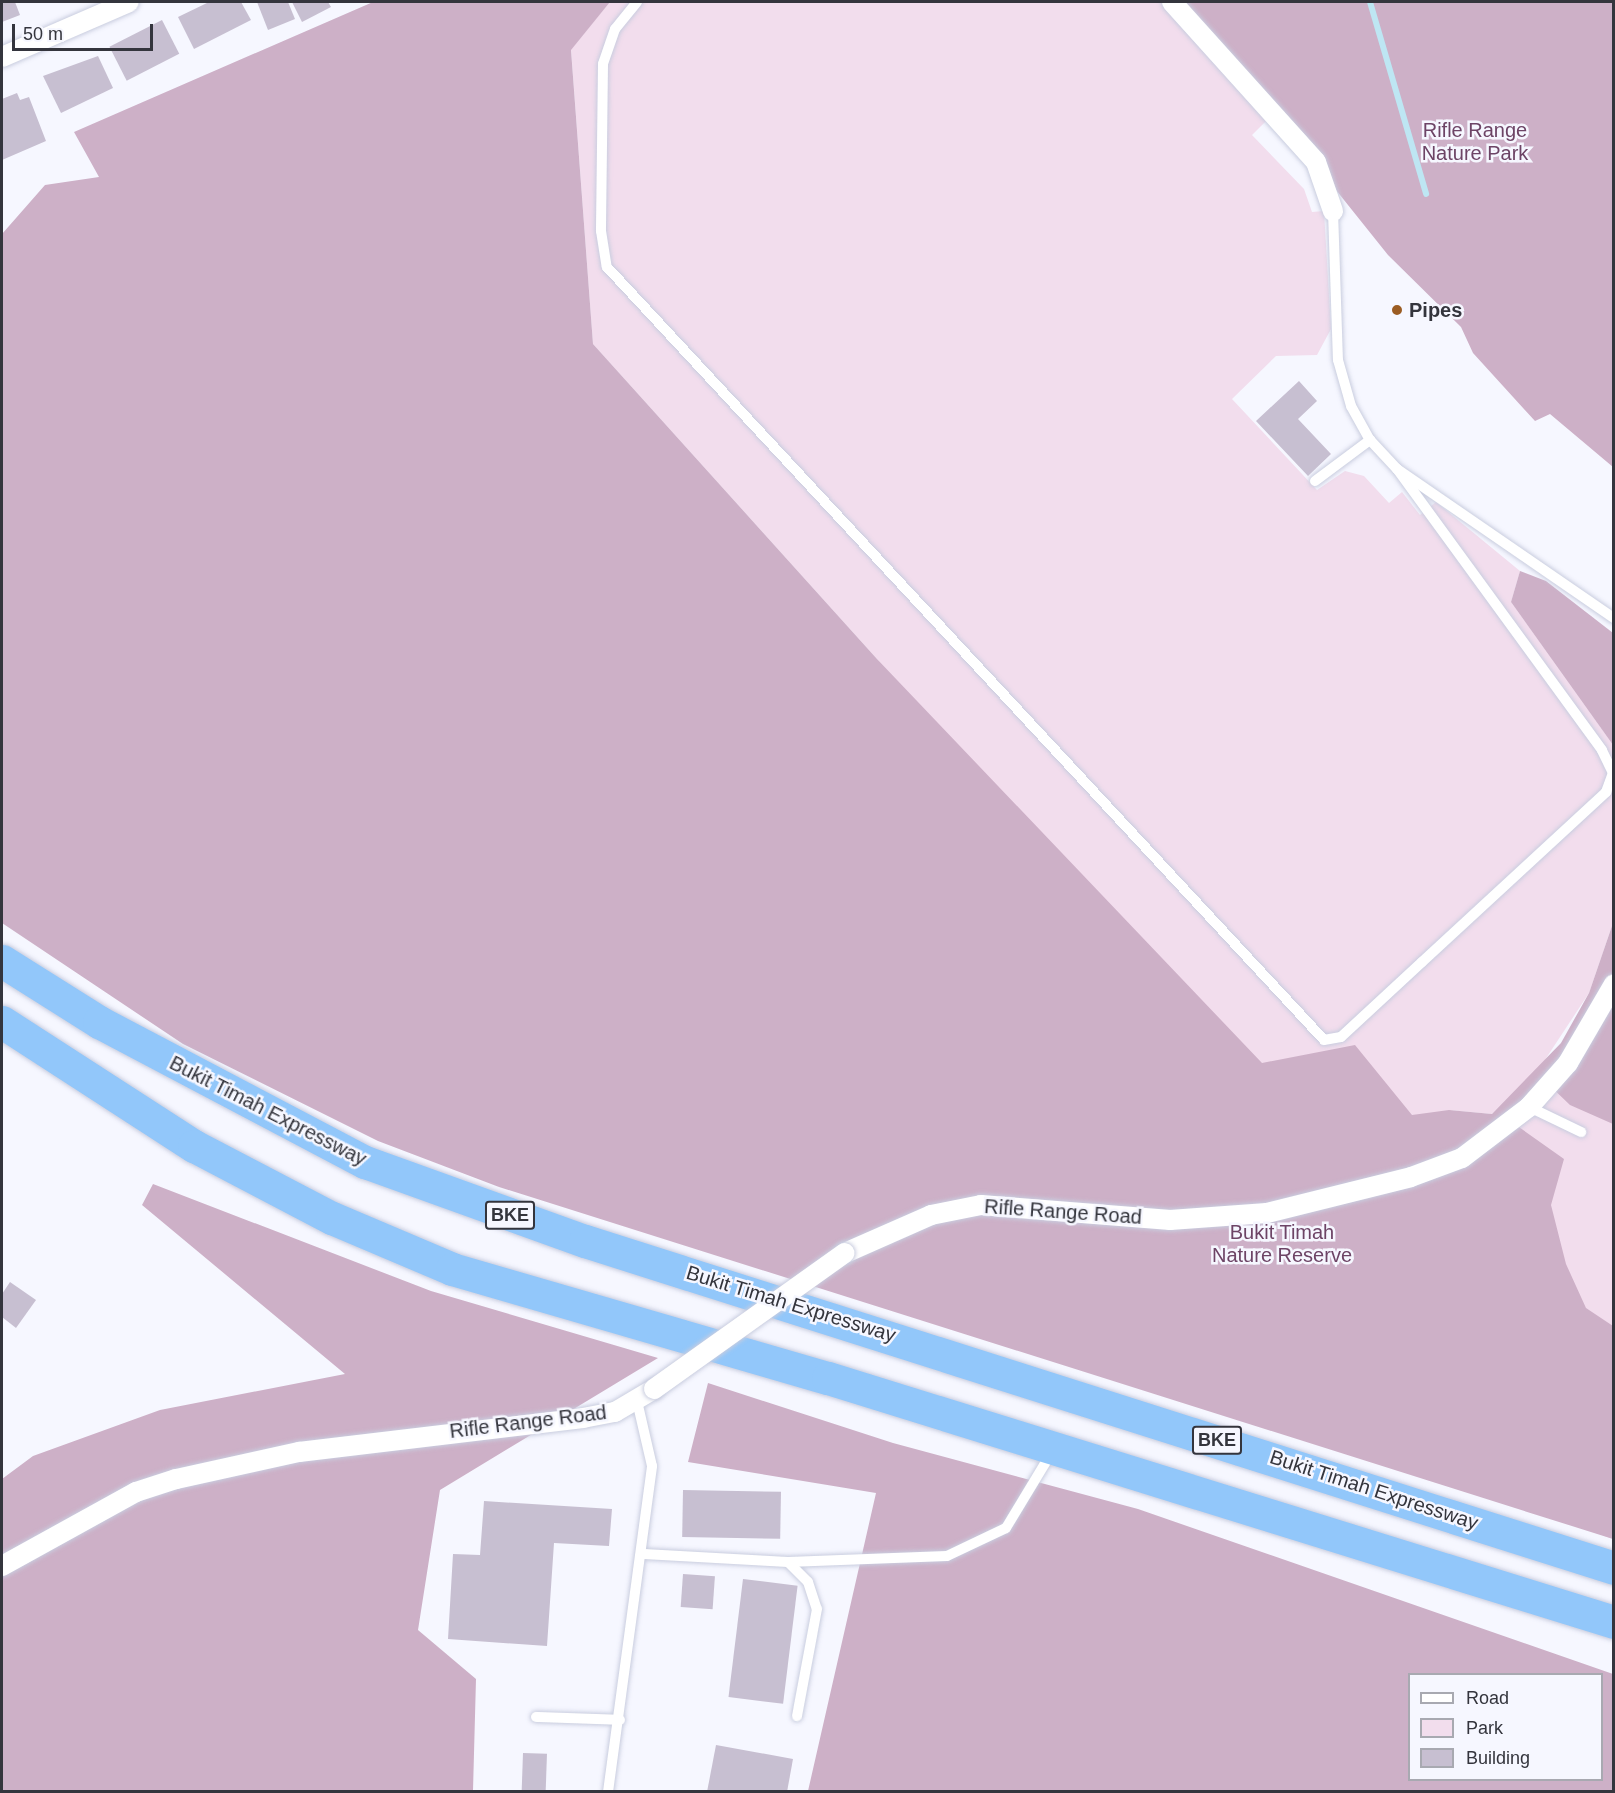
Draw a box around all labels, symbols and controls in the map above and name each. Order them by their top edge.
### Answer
scale bar [15,12,156,50]
text: 50 m [23,24,63,44]
park label: Rifle Range Nature Park [1422,118,1528,165]
place label: Pipes [1409,298,1462,322]
marker: Pipes [1390,303,1404,317]
street label: Bukit Timah Expressway [165,1051,371,1171]
street label: Rifle Range Road [983,1195,1143,1229]
road number: BKE [484,1200,536,1230]
park label: Bukit Timah Nature Reserve [1212,1220,1352,1267]
street label: Bukit Timah Expressway [683,1261,899,1347]
street label: Rifle Range Road [448,1400,608,1444]
road number: BKE [1192,1425,1242,1455]
street label: Bukit Timah Expressway [1267,1445,1481,1535]
legend [1408,1673,1603,1781]
text: Road [1466,1688,1509,1708]
text: Park [1466,1718,1503,1738]
text: Building [1466,1748,1530,1768]

